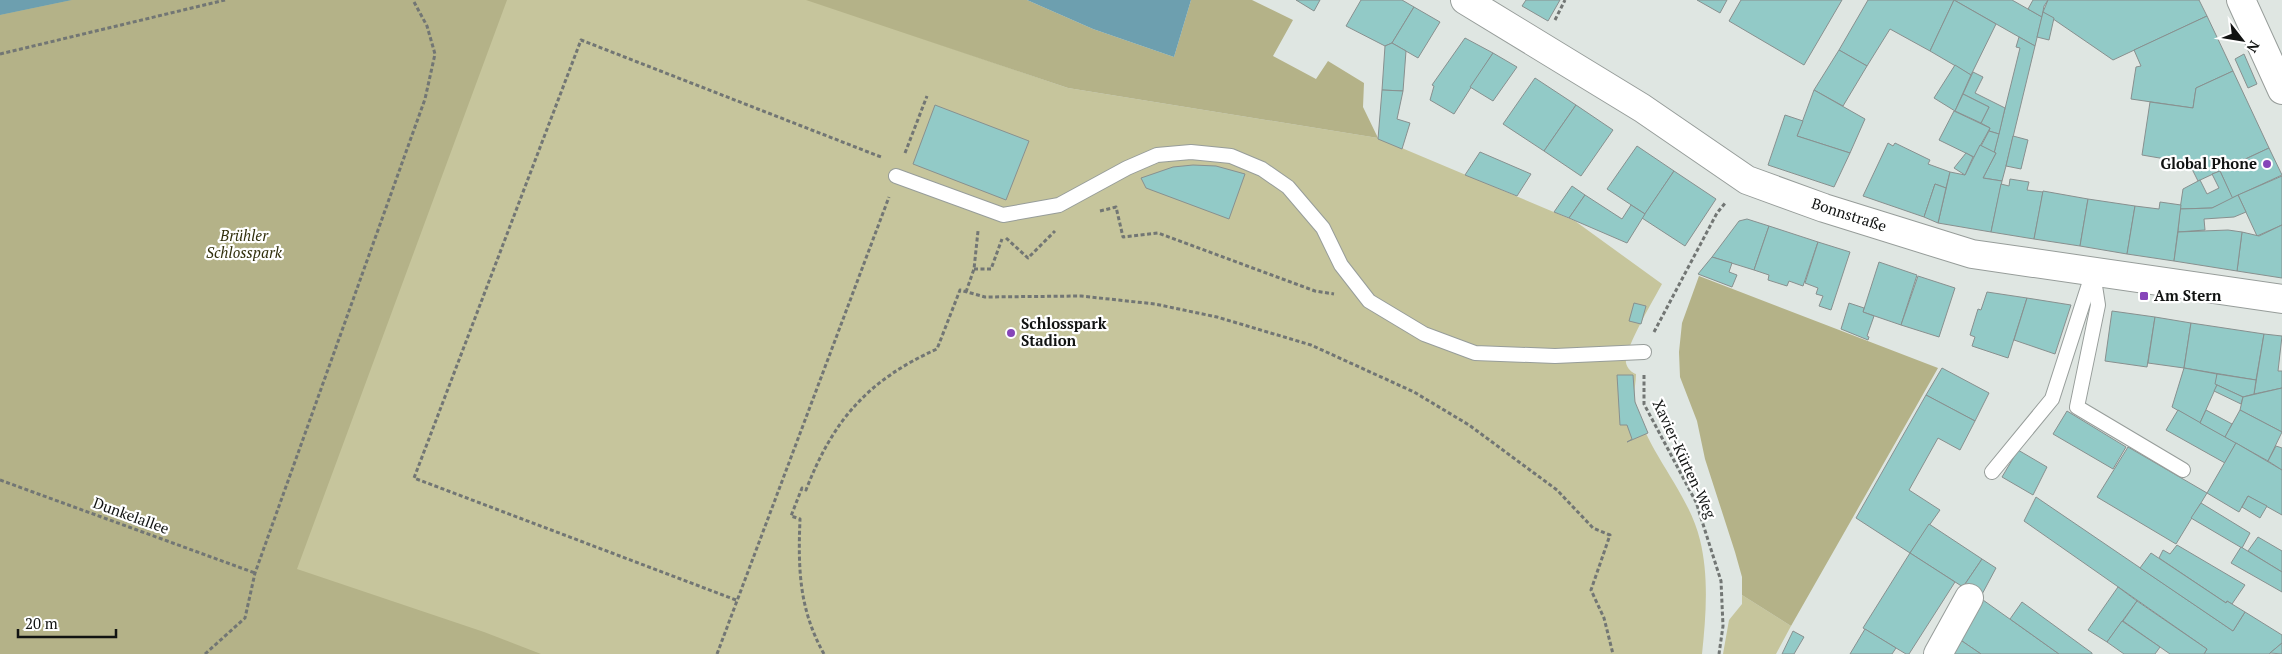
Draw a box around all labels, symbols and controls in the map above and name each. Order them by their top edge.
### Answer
north arrow [2217,15,2267,65]
text: N [2242,38,2264,57]
place label: Global Phone [2160,153,2257,173]
marker: Global Phone [2261,158,2273,170]
street label: Bonnstraße [1809,193,1889,236]
park label: Brühler Schlosspark [206,225,283,262]
place label: Am Stern [2154,285,2222,305]
marker: Am Stern [2138,290,2150,302]
place label: Schlosspark Stadion [1021,313,1107,350]
marker: Schlosspark Stadion [1005,327,1017,339]
street label: Xavier-Kürten-Weg [1649,396,1722,522]
street label: Dunkelallee [91,492,172,538]
scale bar [18,606,115,638]
text: 20 m [25,613,58,633]

